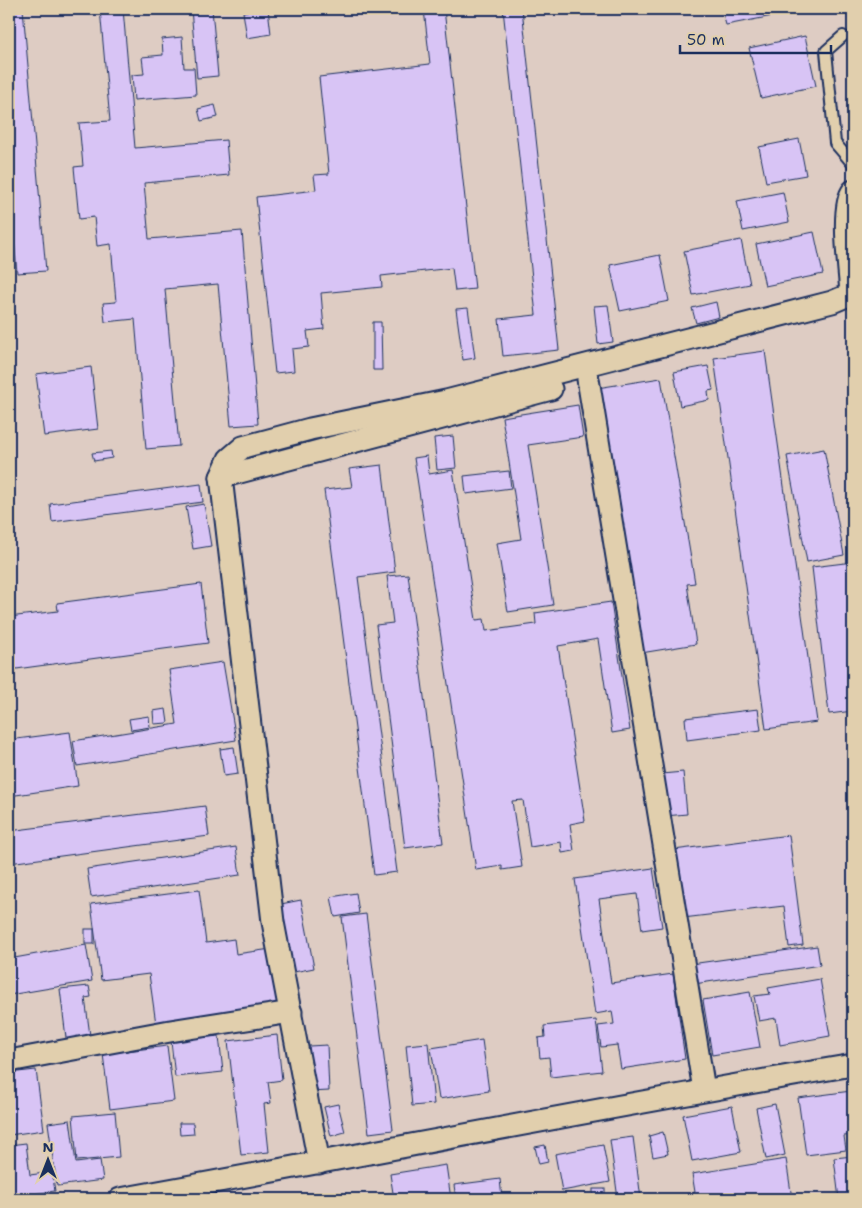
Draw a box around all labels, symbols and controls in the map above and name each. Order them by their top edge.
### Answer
scale bar [680,22,831,54]
text: 50 m [687,30,725,50]
north arrow [22,1136,72,1186]
text: N [42,1138,54,1156]

